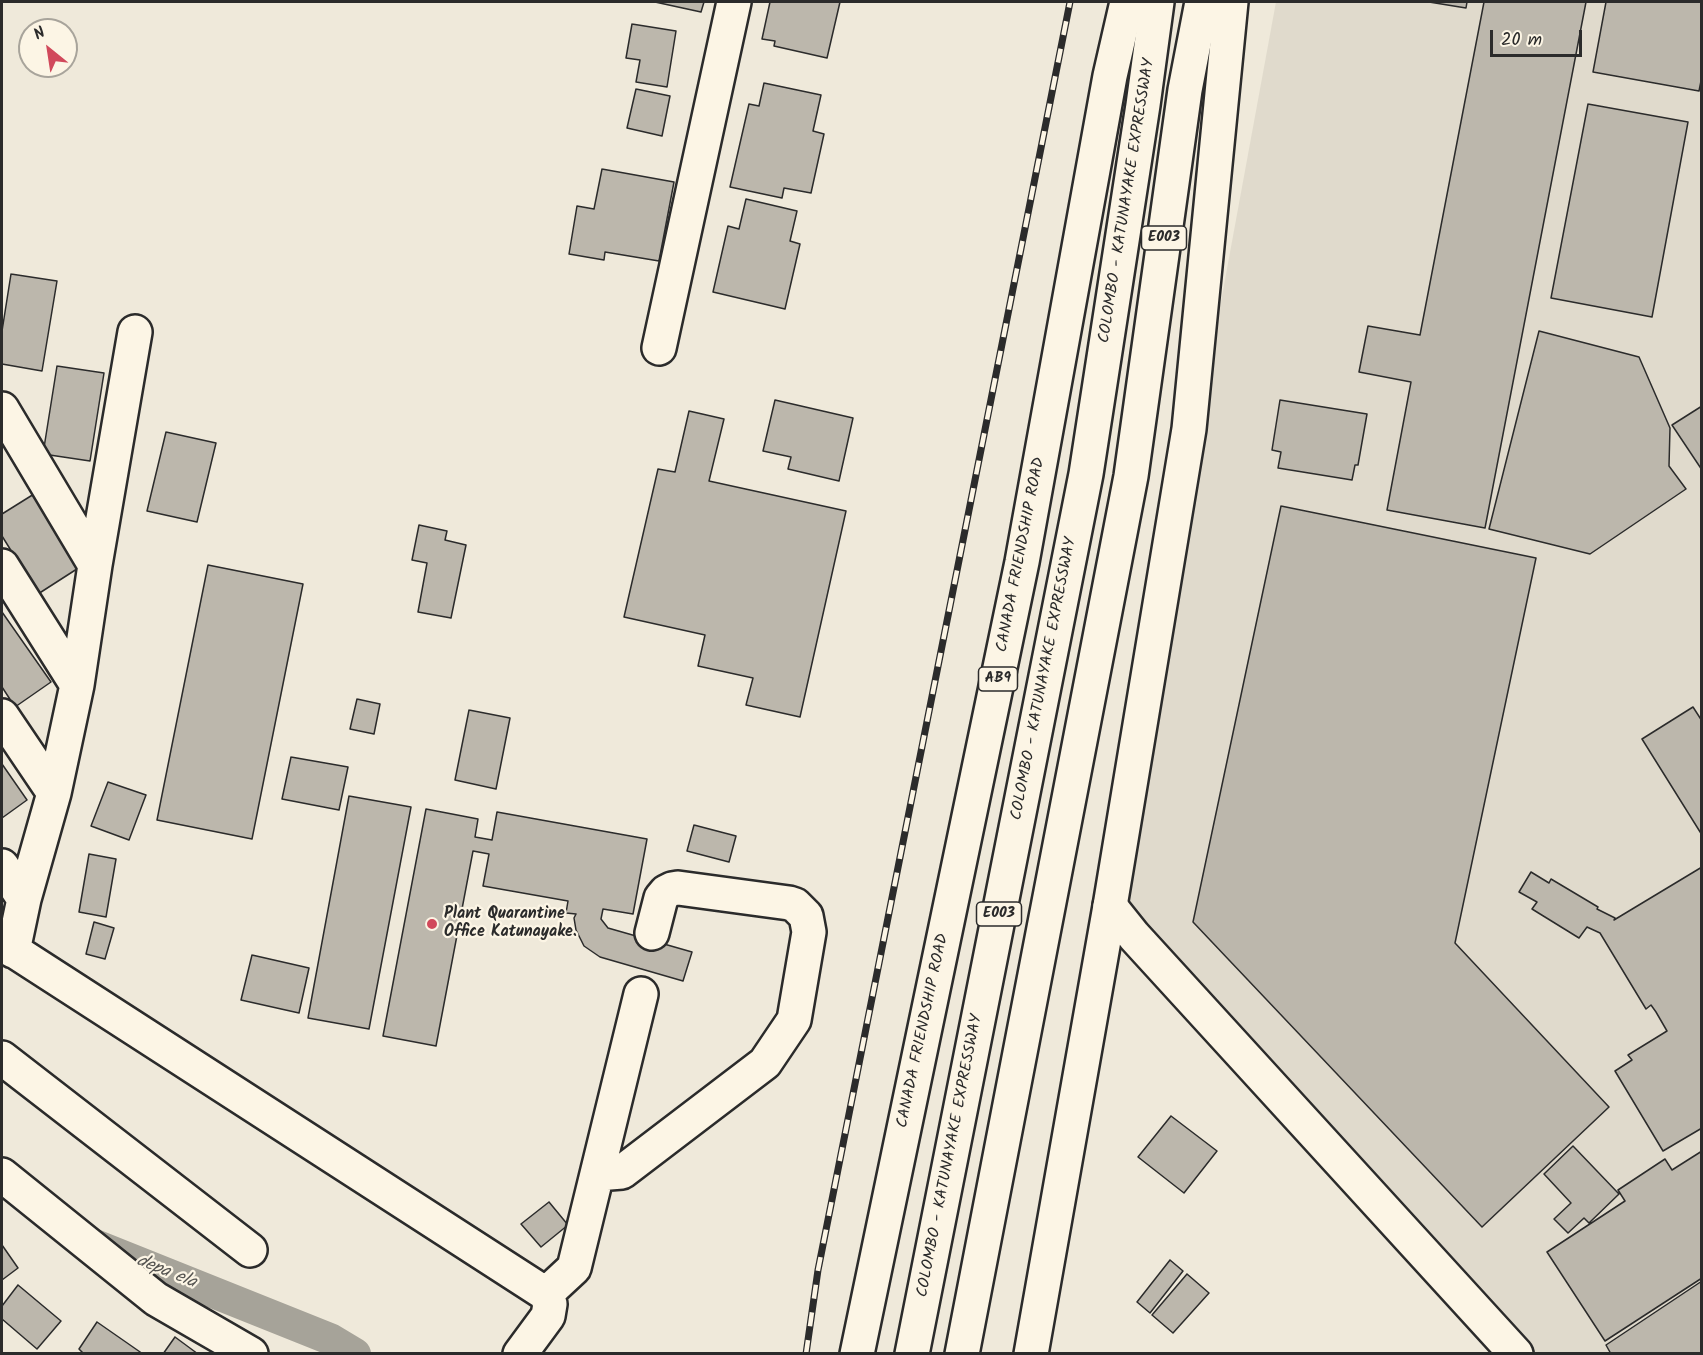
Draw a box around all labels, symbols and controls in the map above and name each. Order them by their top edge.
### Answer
north arrow [18,18,78,78]
scale bar [1493,18,1584,56]
text: N [29,20,50,47]
text: 20 m [1501,26,1542,55]
street label: COLOMBO - KATUNAYAKE EXPRESSWAY [1096,57,1160,345]
road number: E003 [1142,226,1186,250]
street label: CANADA FRIENDSHIP ROAD [994,456,1050,654]
street label: COLOMBO - KATUNAYAKE EXPRESSWAY [1008,536,1082,822]
road number: AB9 [978,667,1018,691]
road number: E003 [976,902,1022,926]
place label: Plant Quarantine Office Katunayake. [444,905,577,943]
marker: Plant Quarantine Office Katunayake. [425,917,439,931]
street label: CANADA FRIENDSHIP ROAD [894,932,954,1130]
street label: COLOMBO - KATUNAYAKE EXPRESSWAY [914,1013,988,1299]
water label: depa ela [133,1251,199,1295]

